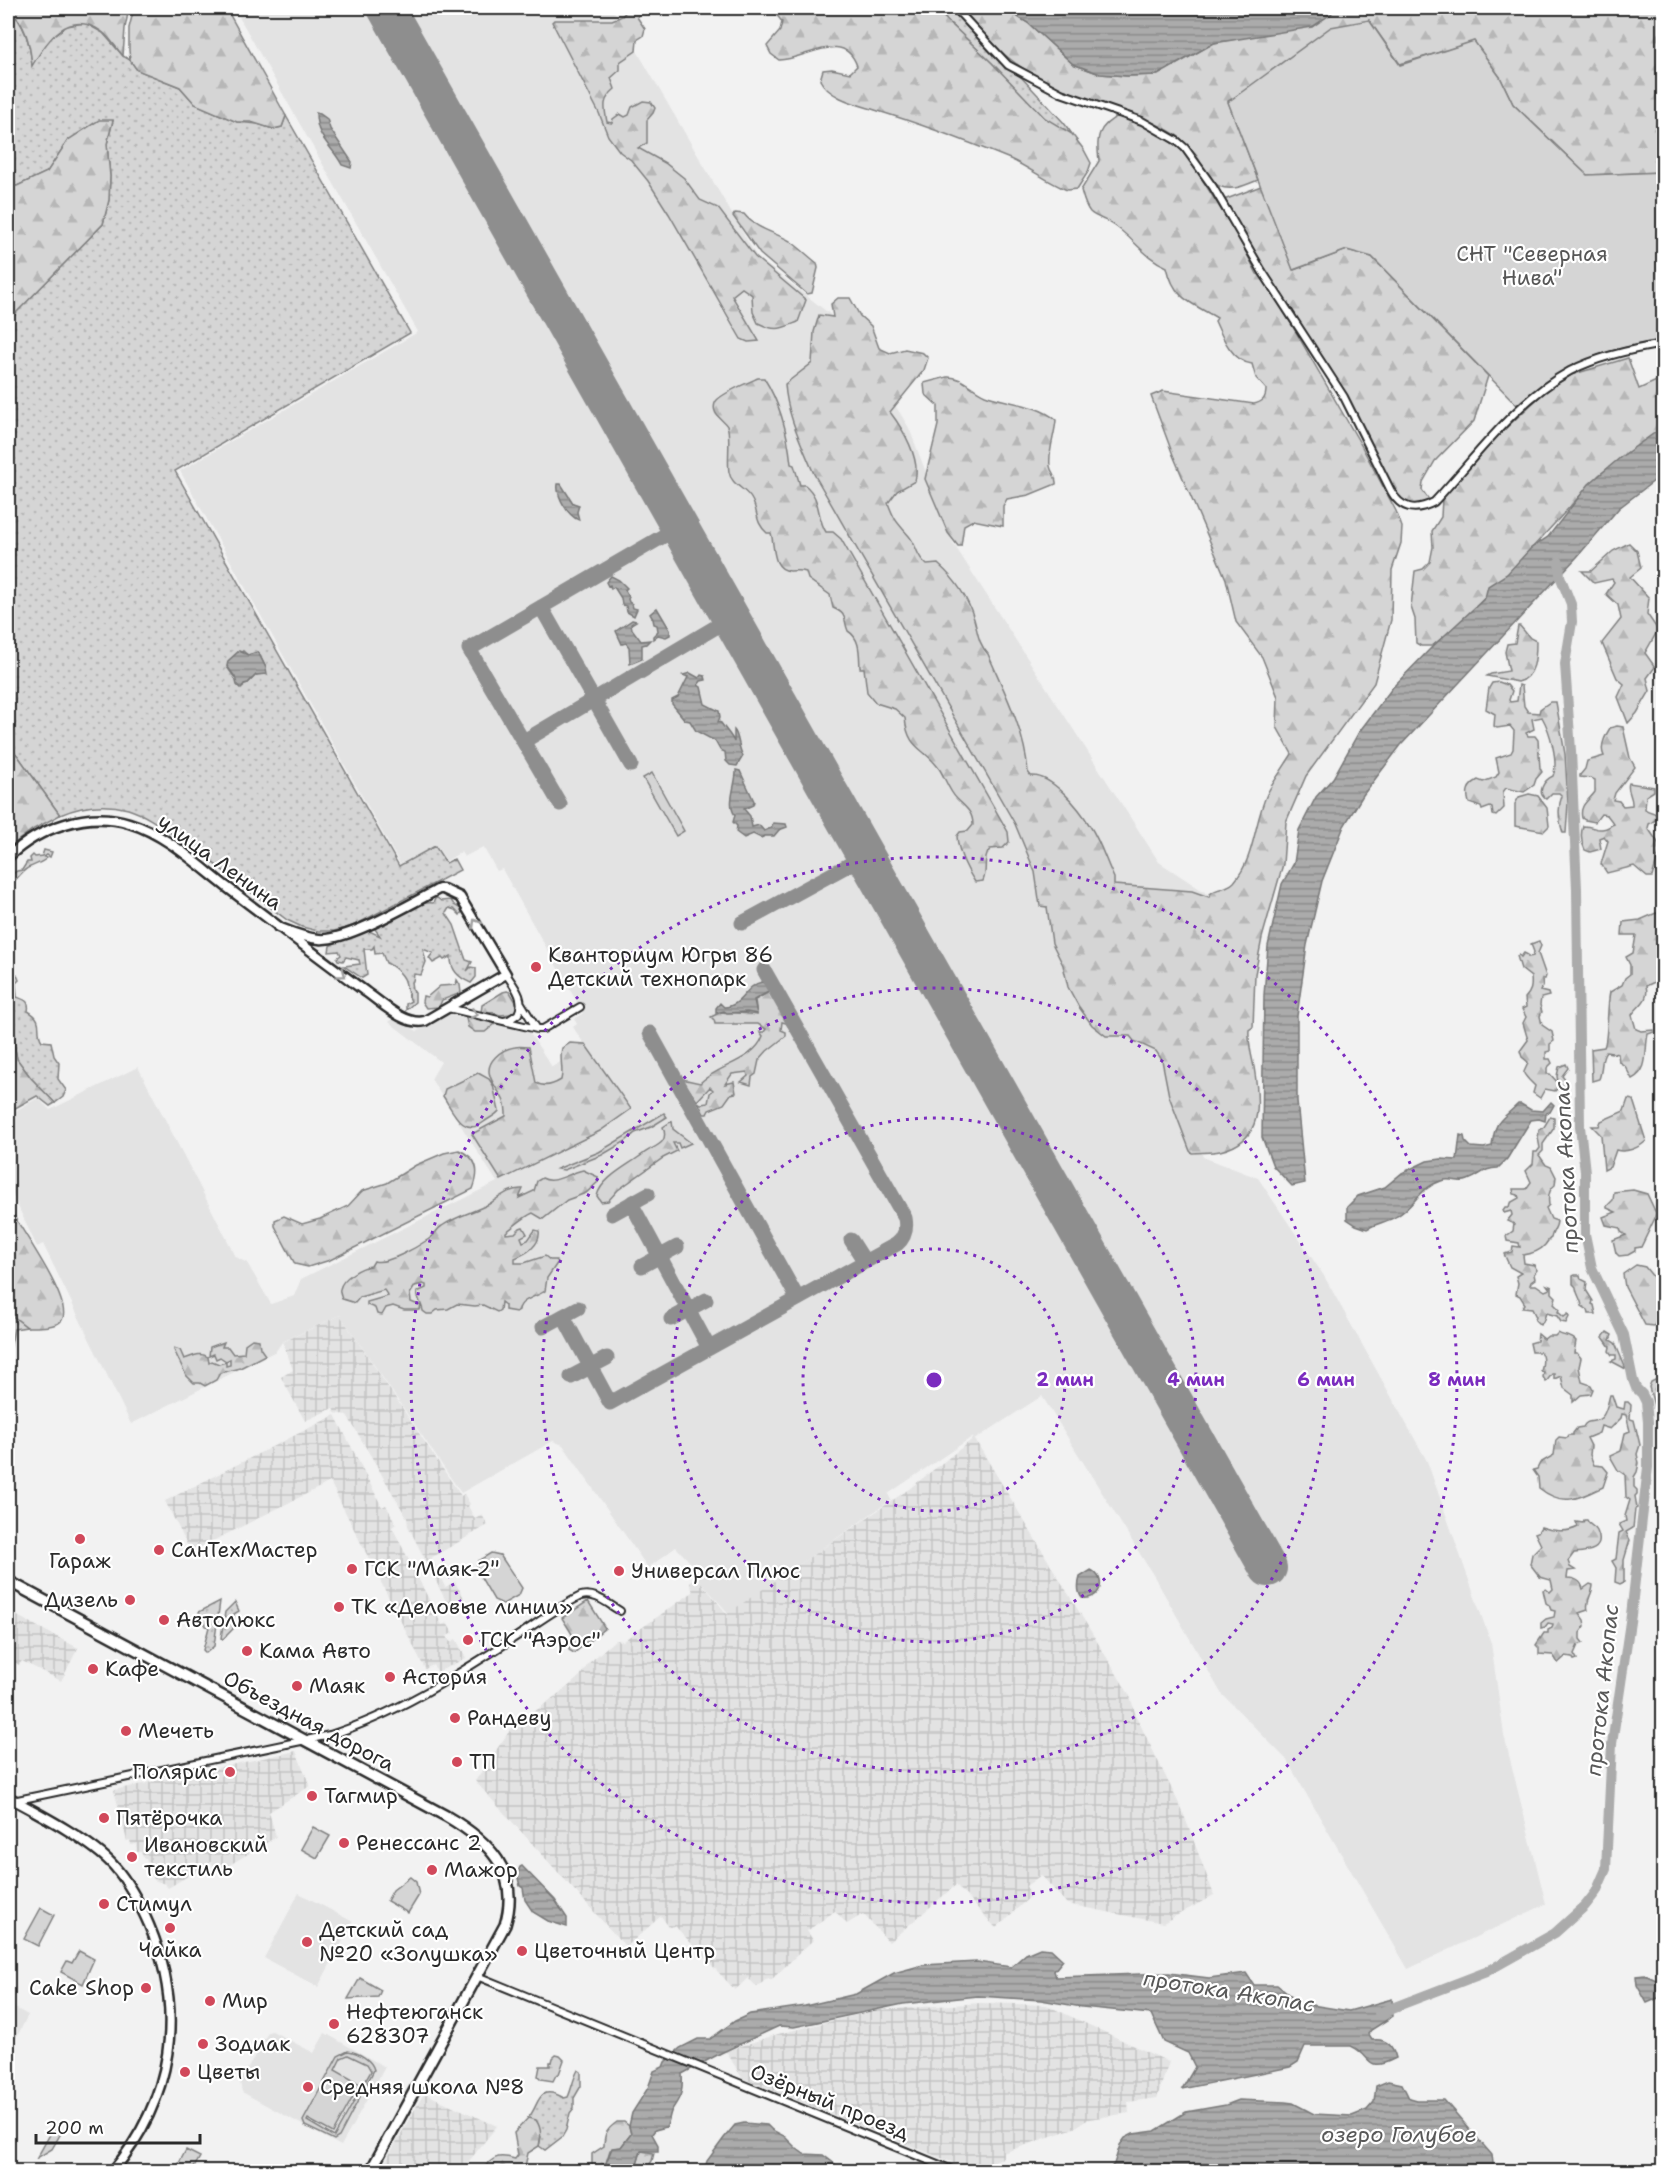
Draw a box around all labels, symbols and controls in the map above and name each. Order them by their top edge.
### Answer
park label: СНТ "Северная Нива" [1456,240,1608,292]
street label: улица Ленина [152,807,288,917]
one-way arrow [472,919,483,929]
place label: Кванториум Югры 86 Детский технопарк [548,941,773,993]
marker: Кванториум Югры 86 Детский технопарк [529,960,543,974]
one-way arrow [336,967,347,978]
one-way arrow [468,1007,478,1020]
water label: протока Акопас [1547,1080,1585,1254]
text: 2 мин [1036,1368,1094,1392]
text: 4 мин [1167,1368,1225,1392]
text: 6 мин [1297,1368,1355,1392]
text: 8 мин [1428,1368,1486,1392]
centre of rings [924,1370,944,1390]
marker: Гараж [73,1532,87,1546]
place label: СанТехМастер [171,1536,318,1564]
marker: СанТехМастер [152,1543,166,1557]
place label: Гараж [49,1547,111,1575]
place label: ГСК "Маяк-2" [364,1555,500,1583]
place label: Универсал Плюс [631,1557,800,1585]
marker: ГСК "Маяк-2" [345,1562,359,1576]
marker: Универсал Плюс [612,1564,626,1578]
place label: Дизель [44,1586,118,1614]
marker: Дизель [123,1593,137,1607]
place label: ТК «Деловые линии» [351,1593,573,1621]
marker: ТК «Деловые линии» [332,1600,346,1614]
water label: протока Акопас [1579,1603,1625,1777]
place label: Автолюкс [176,1606,276,1634]
marker: Автолюкс [157,1613,171,1627]
place label: ГСК "Аэрос" [480,1626,601,1654]
marker: ГСК "Аэрос" [461,1633,475,1647]
place label: Кама Авто [259,1637,371,1665]
marker: Кама Авто [240,1644,254,1658]
place label: Кафе [105,1655,159,1683]
marker: Кафе [86,1662,100,1676]
place label: Астория [402,1663,487,1691]
street label: Объездная дорога [218,1664,400,1778]
marker: Астория [383,1670,397,1684]
place label: Маяк [309,1672,365,1700]
marker: Маяк [290,1679,304,1693]
place label: Рандеву [467,1704,552,1732]
marker: Рандеву [448,1711,462,1725]
place label: Мечеть [138,1717,214,1745]
marker: Мечеть [119,1724,133,1738]
place label: ТП [469,1748,496,1776]
marker: ТП [450,1755,464,1769]
place label: Полярис [133,1758,218,1786]
marker: Полярис [223,1765,237,1779]
place label: Тагмир [324,1782,398,1810]
marker: Тагмир [305,1789,319,1803]
place label: Пятёрочка [116,1804,222,1832]
marker: Пятёрочка [97,1811,111,1825]
place label: Ренессанс 2 [356,1829,481,1857]
place label: Ивановский текстиль [144,1831,268,1883]
marker: Ренессанс 2 [337,1836,351,1850]
marker: Ивановский текстиль [125,1850,139,1864]
place label: Мажор [444,1856,518,1884]
marker: Мажор [425,1863,439,1877]
place label: Стимул [116,1890,192,1918]
marker: Стимул [97,1897,111,1911]
place label: Детский сад №20 «Золушка» [319,1916,498,1968]
marker: Чайка [163,1921,177,1935]
marker: Детский сад №20 «Золушка» [300,1935,314,1949]
place label: Чайка [138,1936,202,1964]
place label: Цветочный Центр [534,1937,715,1965]
marker: Цветочный Центр [515,1944,529,1958]
water label: протока Акопас [1141,1963,1317,2019]
place label: Cake Shop [29,1974,134,2002]
marker: Cake Shop [139,1981,153,1995]
place label: Мир [222,1987,268,2015]
marker: Мир [203,1994,217,2008]
place label: Нефтеюганск 628307 [346,1998,483,2050]
marker: Нефтеюганск 628307 [327,2017,341,2031]
place label: Зодиак [215,2030,290,2058]
marker: Зодиак [196,2037,210,2051]
street label: Озёрный проезд [746,2057,914,2147]
place label: Цветы [197,2058,260,2086]
marker: Цветы [178,2065,192,2079]
place label: Средняя школа №8 [320,2073,525,2101]
marker: Средняя школа №8 [301,2080,315,2094]
scale bar [36,2107,200,2145]
text: 200 m [45,2116,104,2140]
water label: озеро Голубое [1321,2120,1477,2149]

